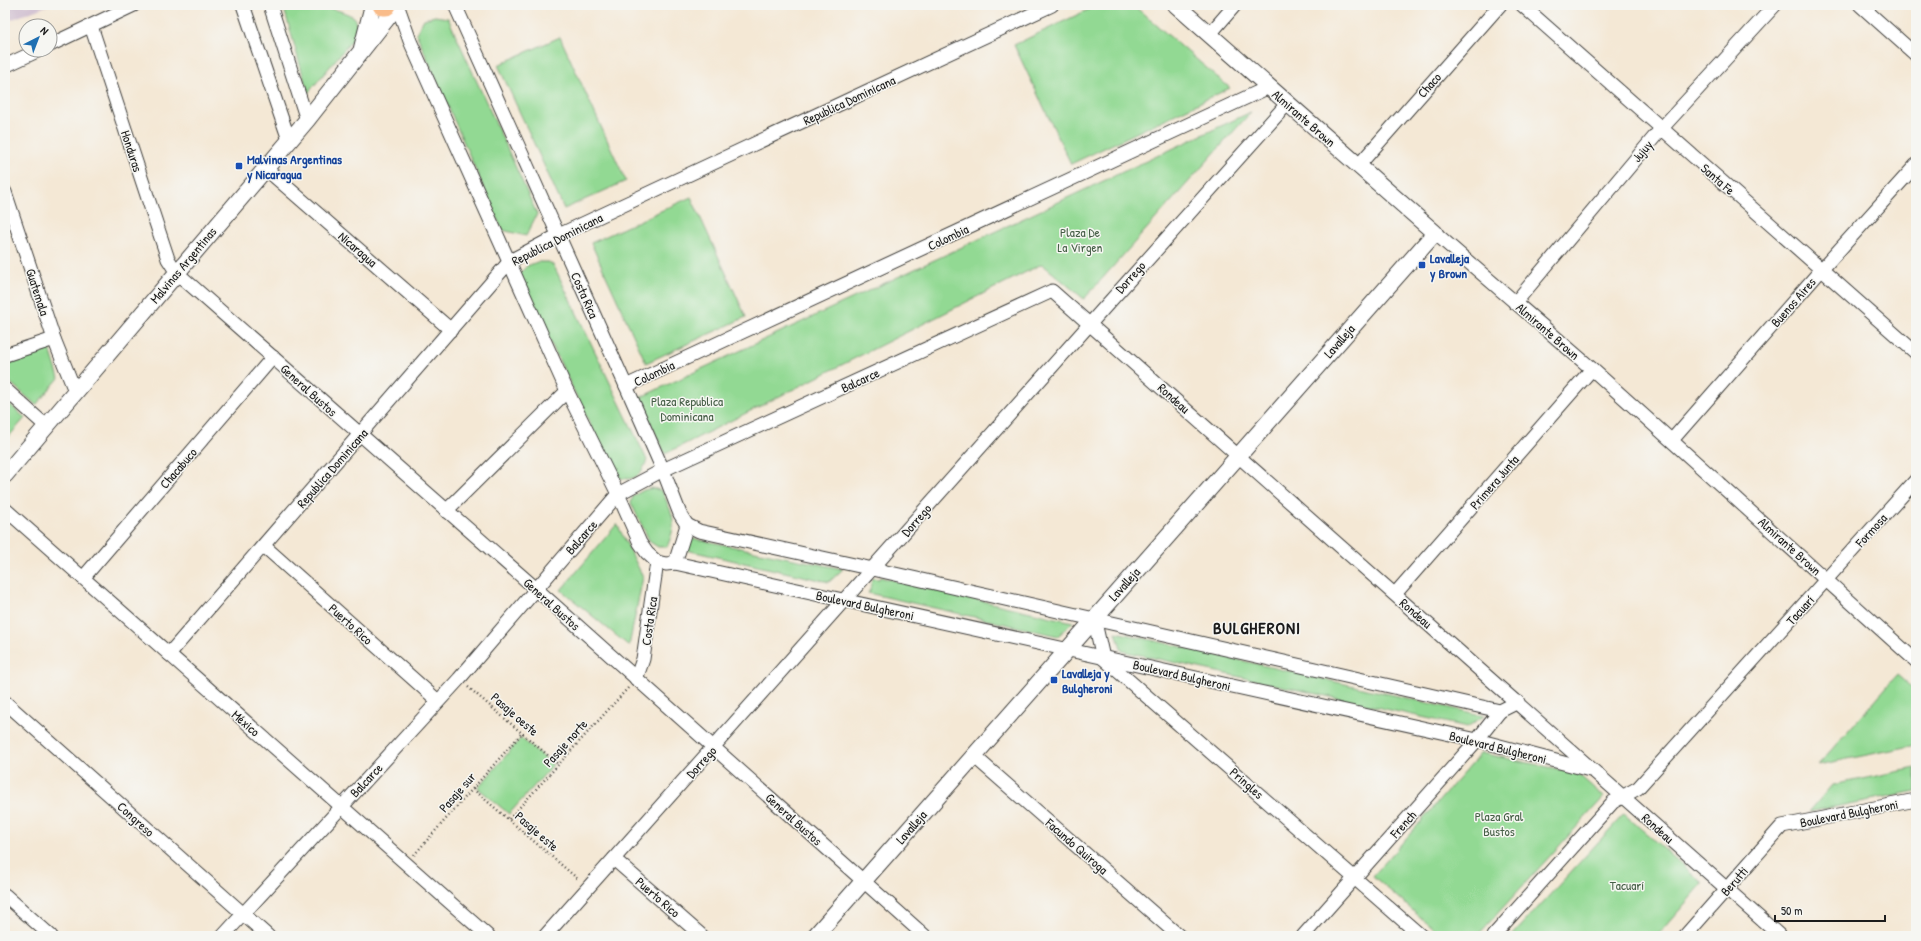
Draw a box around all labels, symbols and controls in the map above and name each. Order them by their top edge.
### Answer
north arrow [18,18,58,58]
text: N [38,23,52,38]
street label: Chaco [1413,69,1445,101]
street label: Republica Dominicana [800,71,898,129]
street label: Almirante Brown [1268,85,1340,151]
street label: Honduras [117,128,147,174]
street label: Jujuy [1627,136,1657,166]
place label: Malvinas Argentinas y Nicaragua [246,150,342,184]
street label: Santa Fe [1697,159,1739,199]
marker: Malvinas Argentinas y Nicaragua [234,161,244,171]
street label: Republica Dominicana [508,208,606,270]
street label: Colombia [925,220,971,254]
street label: Malvinas Argentinas [146,223,220,307]
park label: Plaza De La Virgen [1058,223,1103,256]
street label: Nicaragua [335,227,381,271]
place label: Lavalleja y Brown [1429,249,1470,283]
street label: Dorrego [1111,257,1149,297]
marker: Lavalleja y Brown [1417,260,1427,270]
street label: Guatemala [22,266,54,318]
street label: Costa Rica [567,269,603,321]
street label: Buenos Aires [1766,273,1820,331]
street label: Almirante Brown [1512,298,1584,364]
street label: Lavalleja [1319,320,1359,362]
street label: Colombia [631,356,677,390]
street label: General Bustos [277,360,341,420]
street label: Balcarce [838,363,882,397]
street label: Rondeau [1154,379,1194,417]
park label: Plaza Republica Dominicana [651,392,723,425]
street label: Republica Dominicana [292,424,372,512]
street label: Chacabuco [155,444,201,492]
street label: Primera Junta [1465,451,1523,513]
street label: Dorrego [897,500,935,540]
street label: Formosa [1850,509,1891,551]
street label: Almirante Brown [1755,513,1825,579]
street label: Balcarce [561,516,601,558]
street label: Lavalleja [1104,563,1144,605]
street label: General Bustos [520,574,584,634]
street label: Boulevard Bulgheroni [814,586,916,624]
street label: Tacuarí [1782,591,1818,629]
street label: Rondeau [1396,594,1436,632]
street label: Costa Rica [637,596,661,646]
street label: Puerto Rico [325,599,377,649]
district label: BULGHERONI [1213,616,1301,639]
street label: Boulevard Bulgheroni [1131,655,1233,695]
place label: Lavalleja y Bulgheroni [1062,664,1113,698]
marker: Lavalleja y Bulgheroni [1049,675,1059,685]
street label: Pasaje oeste [487,688,543,740]
street label: México [228,706,264,740]
street label: Pasaje norte [539,715,591,771]
street label: Boulevard Bulgheroni [1447,726,1549,768]
street label: Dorrego [682,742,720,782]
street label: Balcarce [346,759,386,801]
street label: Pringles [1226,763,1268,803]
street label: Pasaje sur [434,768,480,816]
street label: General Bustos [762,789,826,849]
street label: Boulevard Bulgheroni [1798,795,1900,831]
street label: Congreso [113,797,159,841]
street label: Lavalleja [891,806,931,848]
street label: French [1385,806,1421,842]
street label: Pasaje este [511,807,563,855]
park label: Plaza Gral Bustos [1475,807,1524,840]
street label: Rondeau [1638,809,1678,847]
street label: Facundo Quiroga [1041,813,1112,878]
street label: Berutti [1716,862,1752,900]
street label: Puerto Rico [632,873,684,921]
park label: Tacuarí [1610,876,1644,894]
scale bar [1775,897,1885,923]
text: 50 m [1781,902,1802,919]

